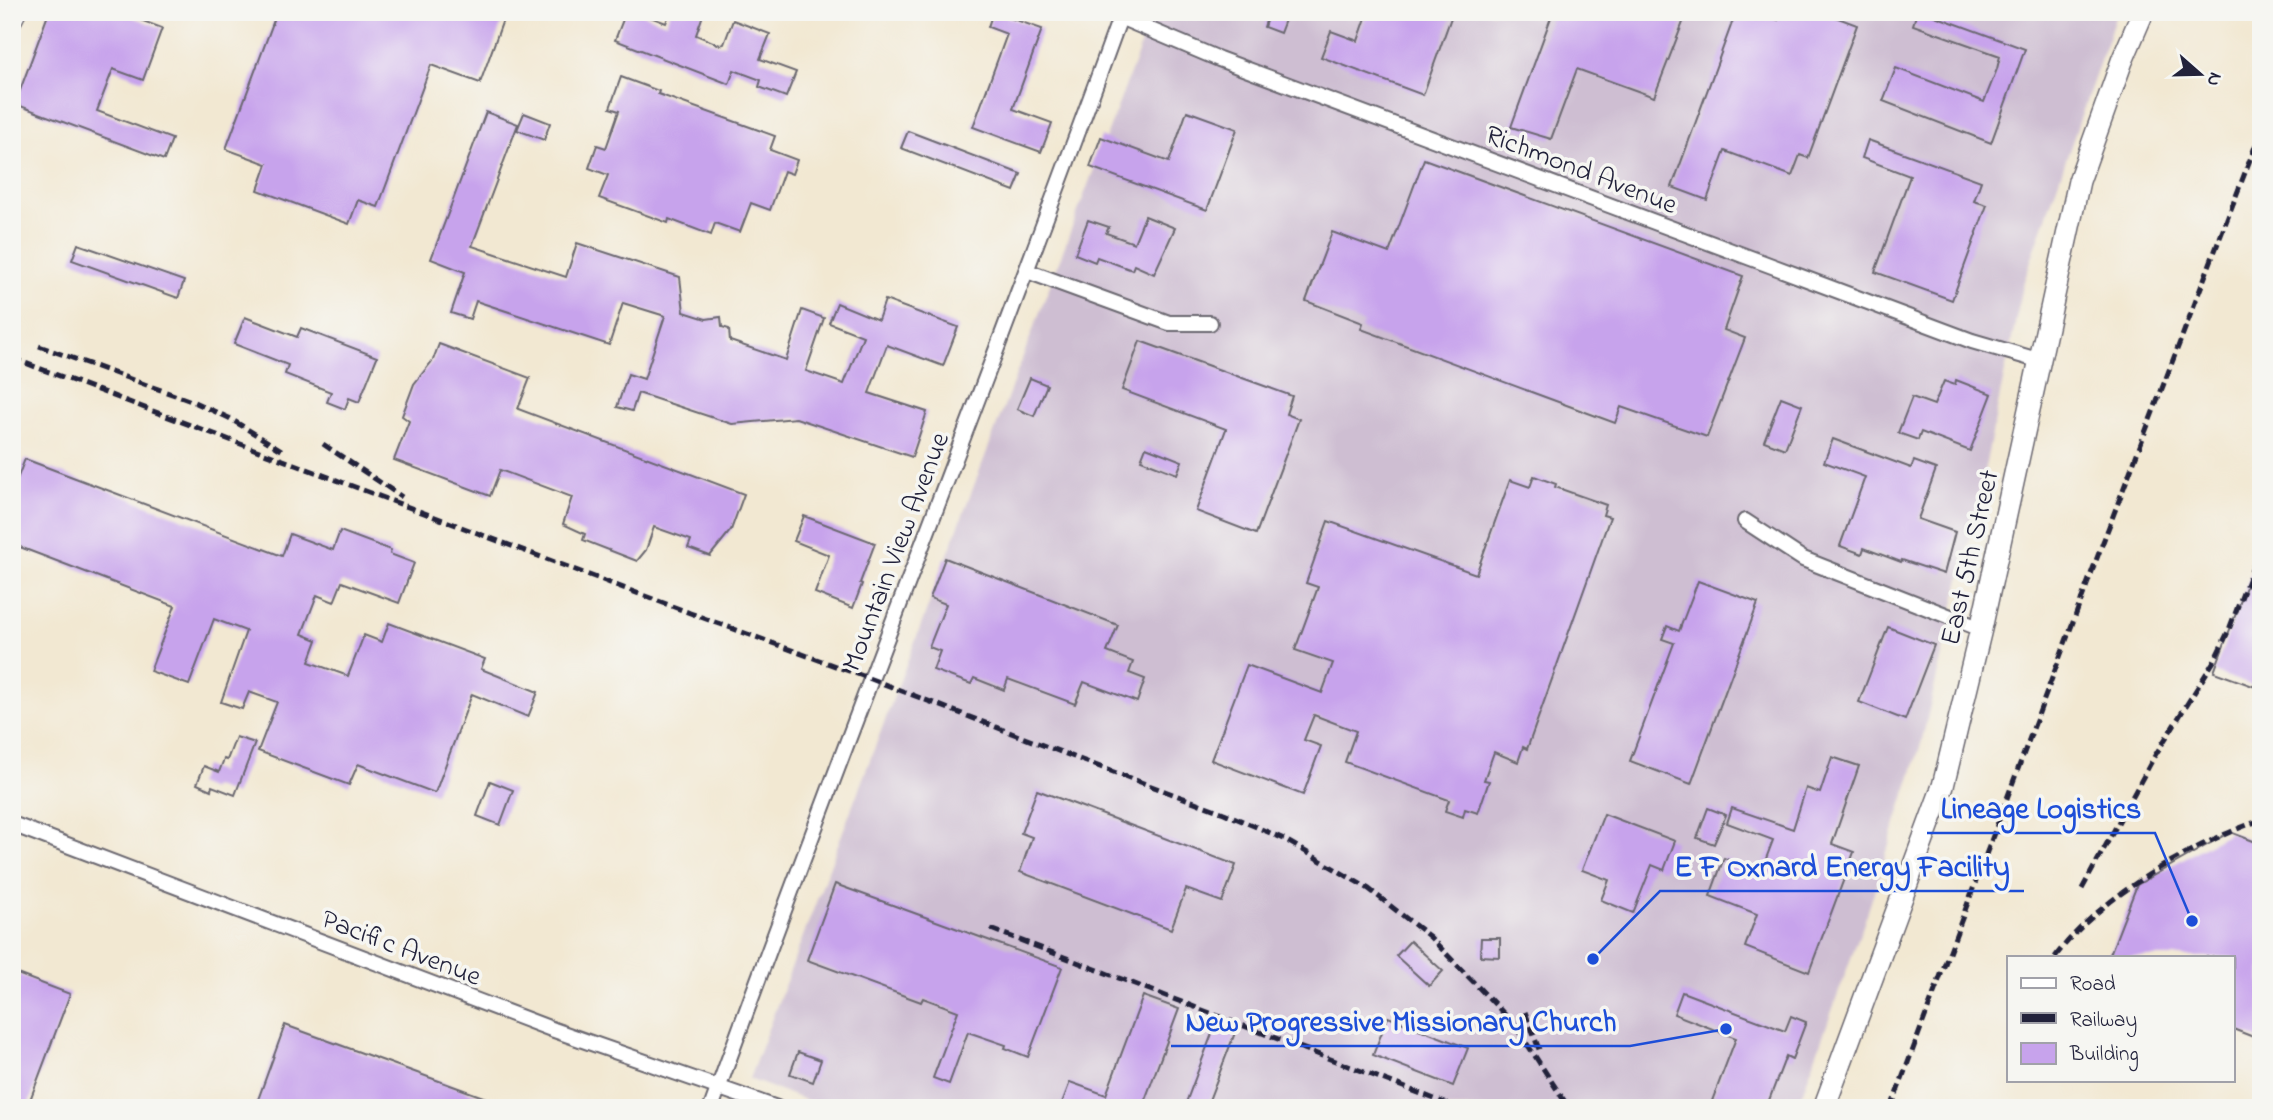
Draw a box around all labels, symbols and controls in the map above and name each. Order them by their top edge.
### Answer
north arrow [2164,38,2234,108]
text: N [2199,68,2229,90]
street label: Richmond Avenue [1479,116,1683,227]
street label: Mountain View Avenue [833,426,962,678]
street label: East 5th Street [1931,466,2012,650]
callout: Lineage Logistics [1927,782,2155,833]
text: Lineage Logistics [1941,789,2141,834]
callout: E F Oxnard Energy Facility [1660,840,2024,891]
text: E F Oxnard Energy Facility [1674,847,2010,892]
street label: Pacific Avenue [315,900,487,999]
legend [2007,956,2234,1082]
text: Road [2070,970,2116,1000]
callout: New Progressive Missionary Church [1171,995,1630,1046]
text: New Progressive Missionary Church [1185,1002,1617,1047]
text: Railway [2070,1006,2137,1038]
text: Building [2069,1040,2139,1072]

